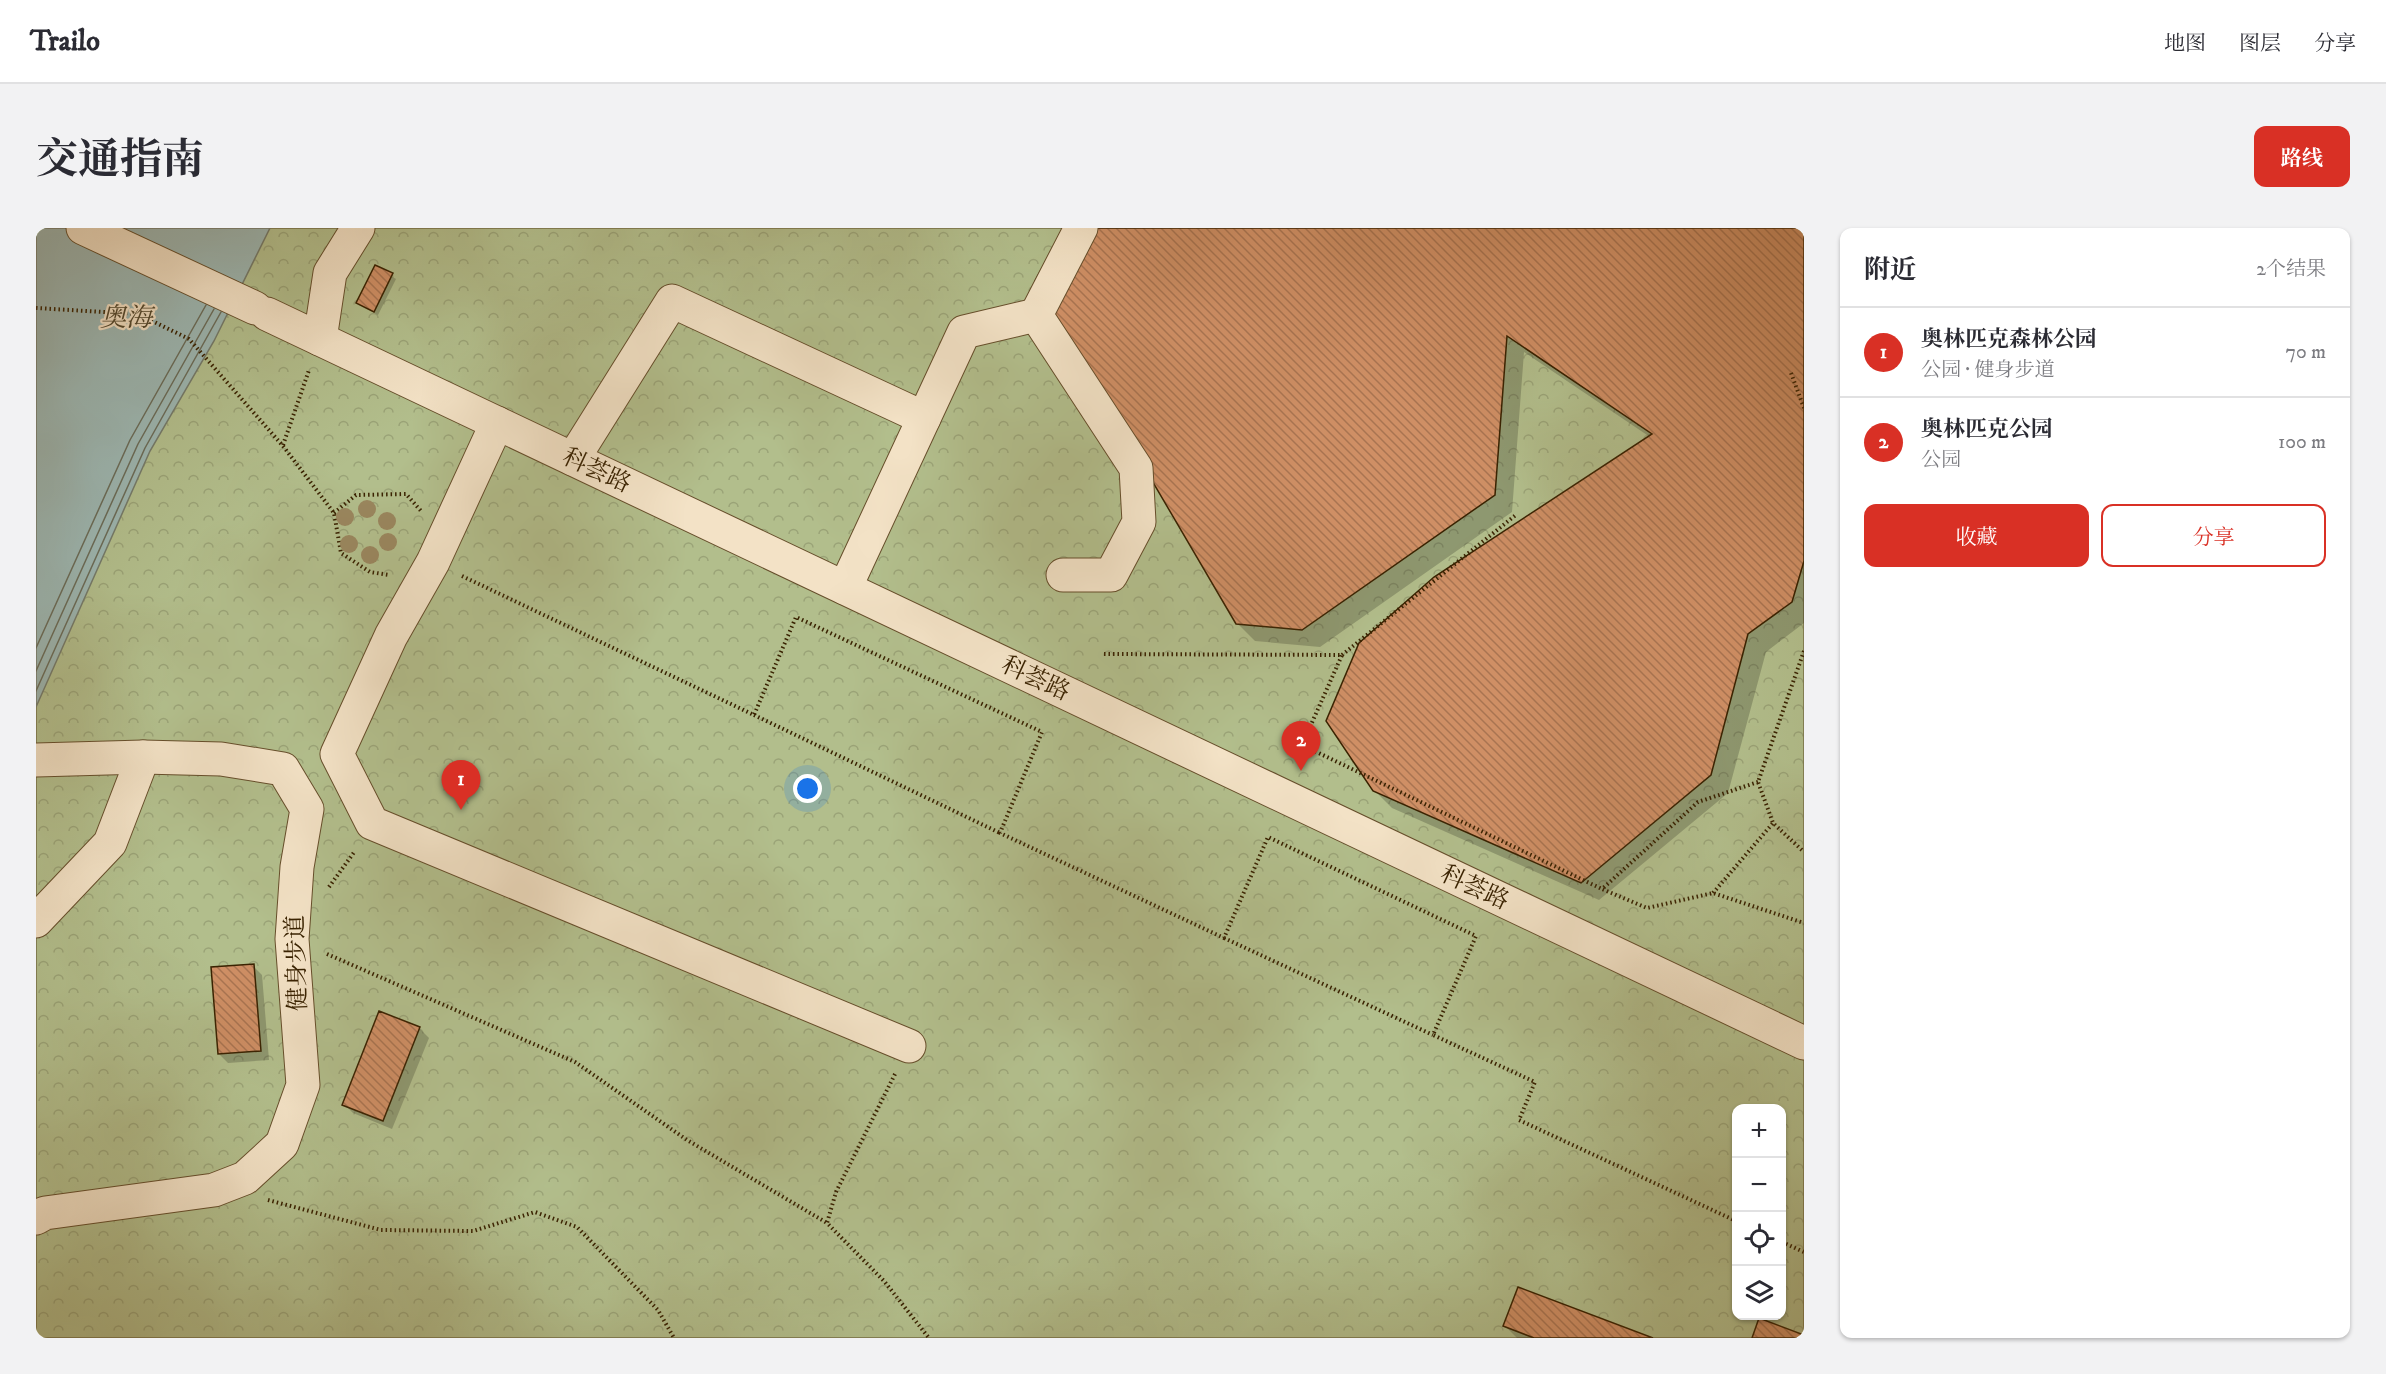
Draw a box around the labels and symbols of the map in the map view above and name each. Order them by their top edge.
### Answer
water label: 奥海 [100,302,156,335]
street label: 科荟路 [558,442,636,500]
street label: 科荟路 [997,650,1075,708]
pin: 2 [1282,722,1320,771]
pin: 1 [442,760,480,810]
your location [793,774,822,803]
street label: 科荟路 [1436,859,1514,917]
street label: 健身步道 [280,914,314,1011]

